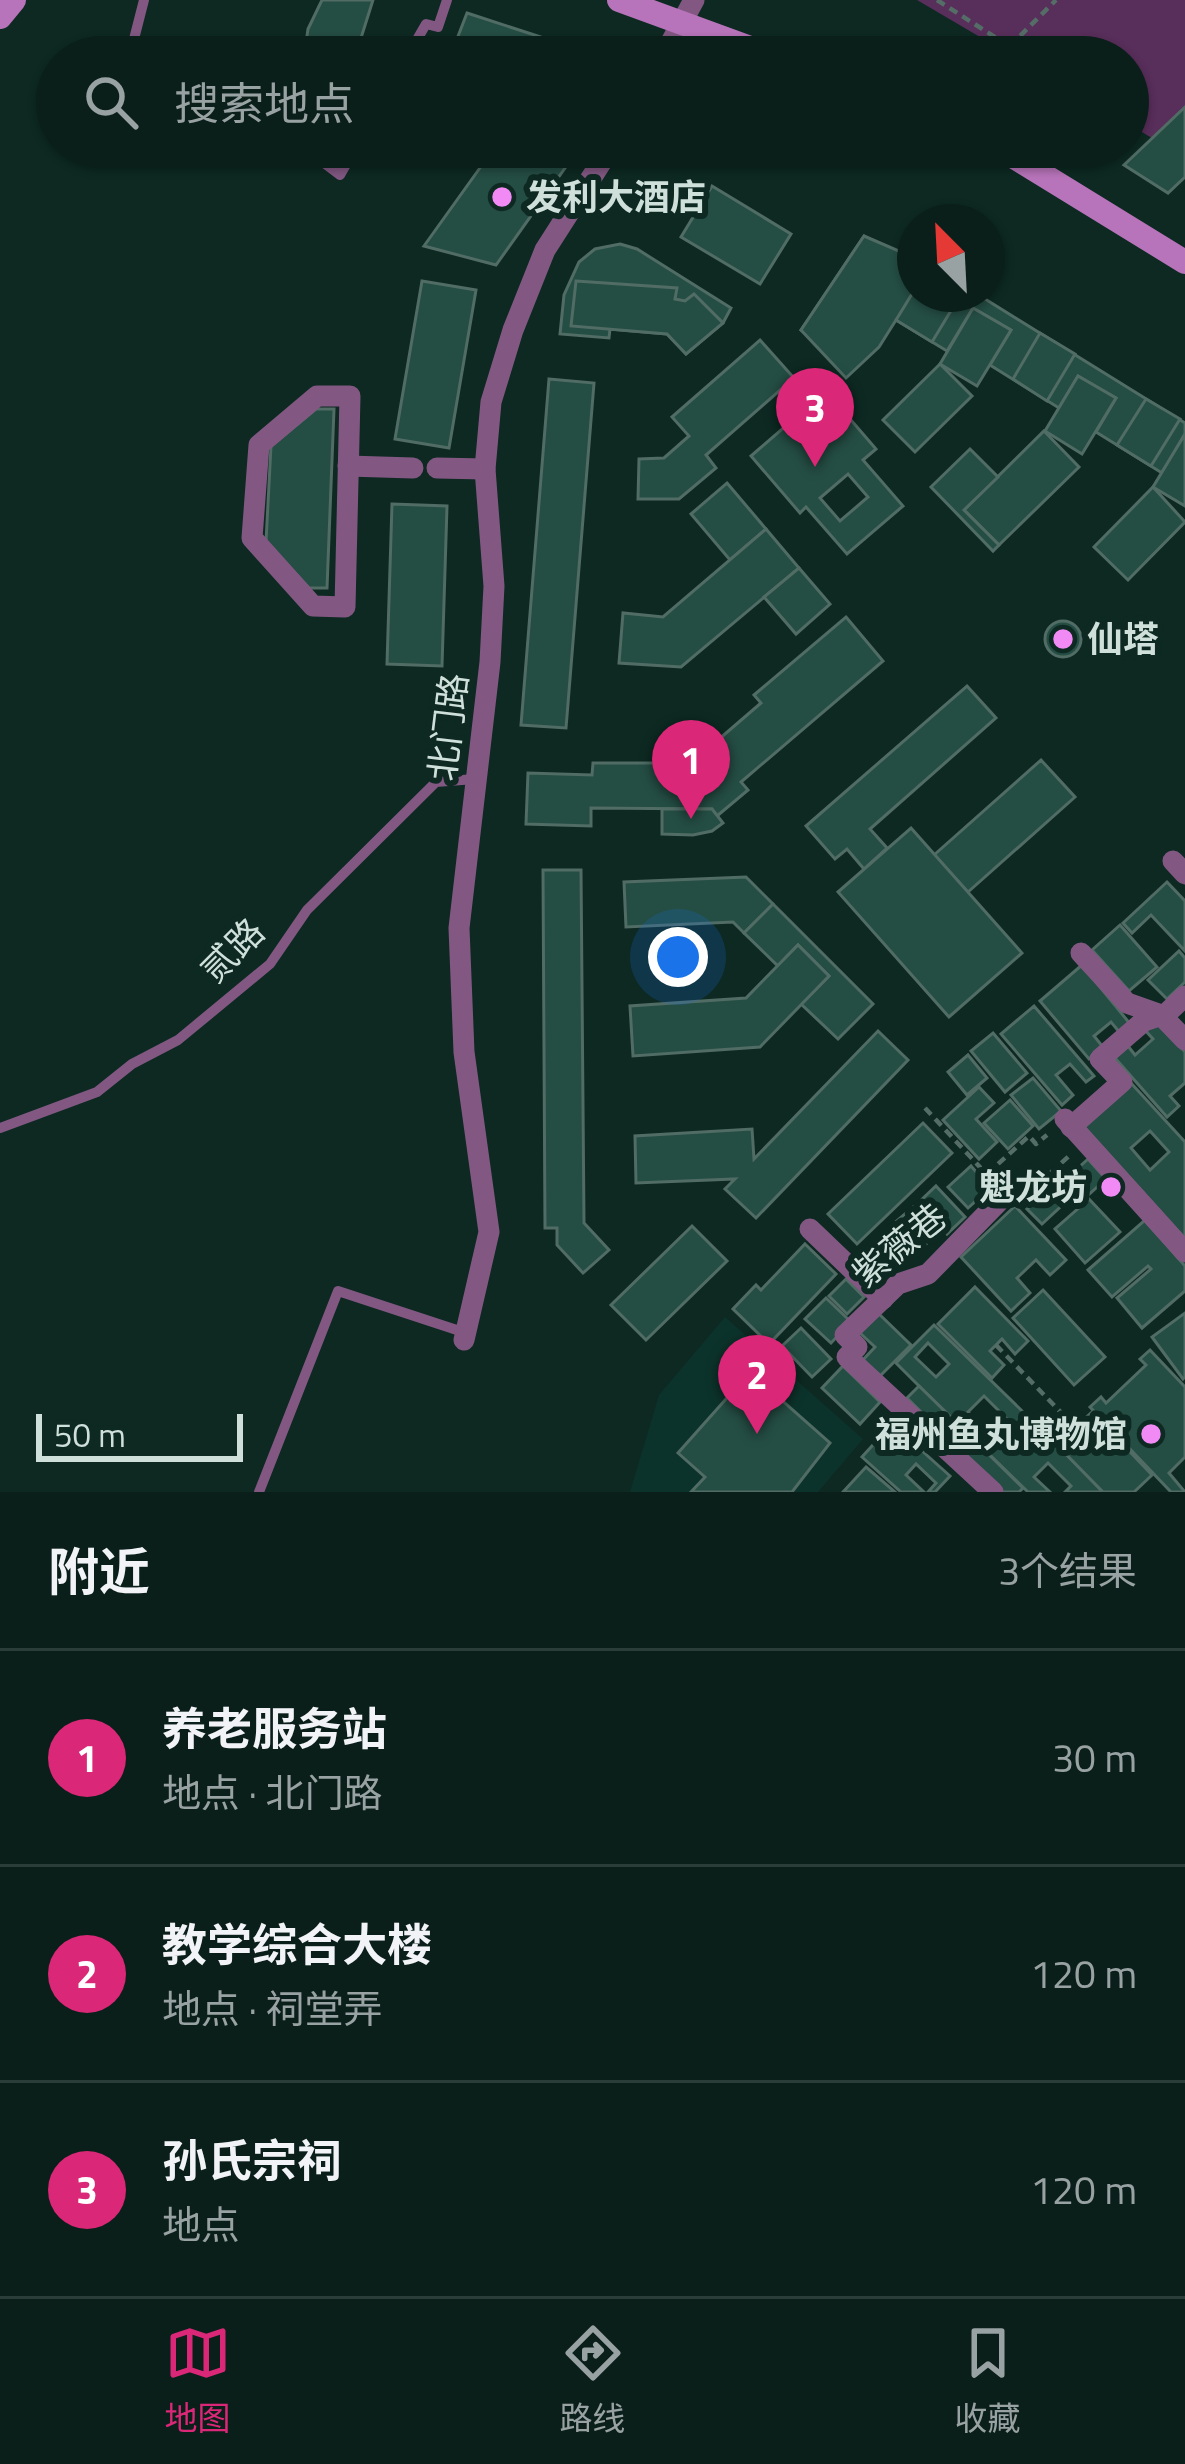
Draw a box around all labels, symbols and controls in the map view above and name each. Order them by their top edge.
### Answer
search box [36,36,1149,168]
icon: search [78,69,144,135]
text: 搜索地点 [174,69,354,137]
place label: 发利大酒店 [526,169,706,224]
marker: 发利大酒店 [489,184,515,210]
north arrow [897,204,1005,312]
pin: 3 [776,368,854,467]
place label: 仙塔 [1087,611,1159,666]
marker: 仙塔 [1050,626,1076,652]
street label: 北门路 [414,670,481,784]
pin: 1 [652,720,730,819]
street label: 贰路 [187,905,277,995]
your location [648,927,708,987]
place label: 魁龙坊 [979,1159,1087,1214]
marker: 魁龙坊 [1098,1174,1124,1200]
street label: 紫薇巷 [839,1189,958,1300]
pin: 2 [718,1335,796,1434]
place label: 福州鱼丸博物馆 [875,1406,1127,1461]
scale bar [36,1408,243,1461]
text: 50 m [54,1410,126,1460]
marker: 福州鱼丸博物馆 [1138,1421,1164,1447]
text: 附近 [48,1532,150,1610]
text: 3个结果 [998,1541,1137,1600]
text: 养老服务站 [162,1694,387,1762]
text: 1 [76,1728,98,1787]
text: 30 m [1052,1728,1137,1787]
text: 地点 · 北门路 [162,1763,383,1822]
text: 教学综合大楼 [162,1910,432,1978]
text: 2 [76,1944,98,2003]
text: 120 m [1030,1944,1137,2003]
text: 地点 · 祠堂弄 [162,1979,383,2038]
text: 孙氏宗祠 [162,2126,342,2194]
text: 3 [76,2160,98,2219]
text: 120 m [1030,2160,1137,2219]
text: 地点 [162,2195,240,2254]
tab: 地图 [165,2320,231,2443]
tab: 路线 [560,2320,626,2443]
tab: 收藏 [955,2320,1021,2443]

